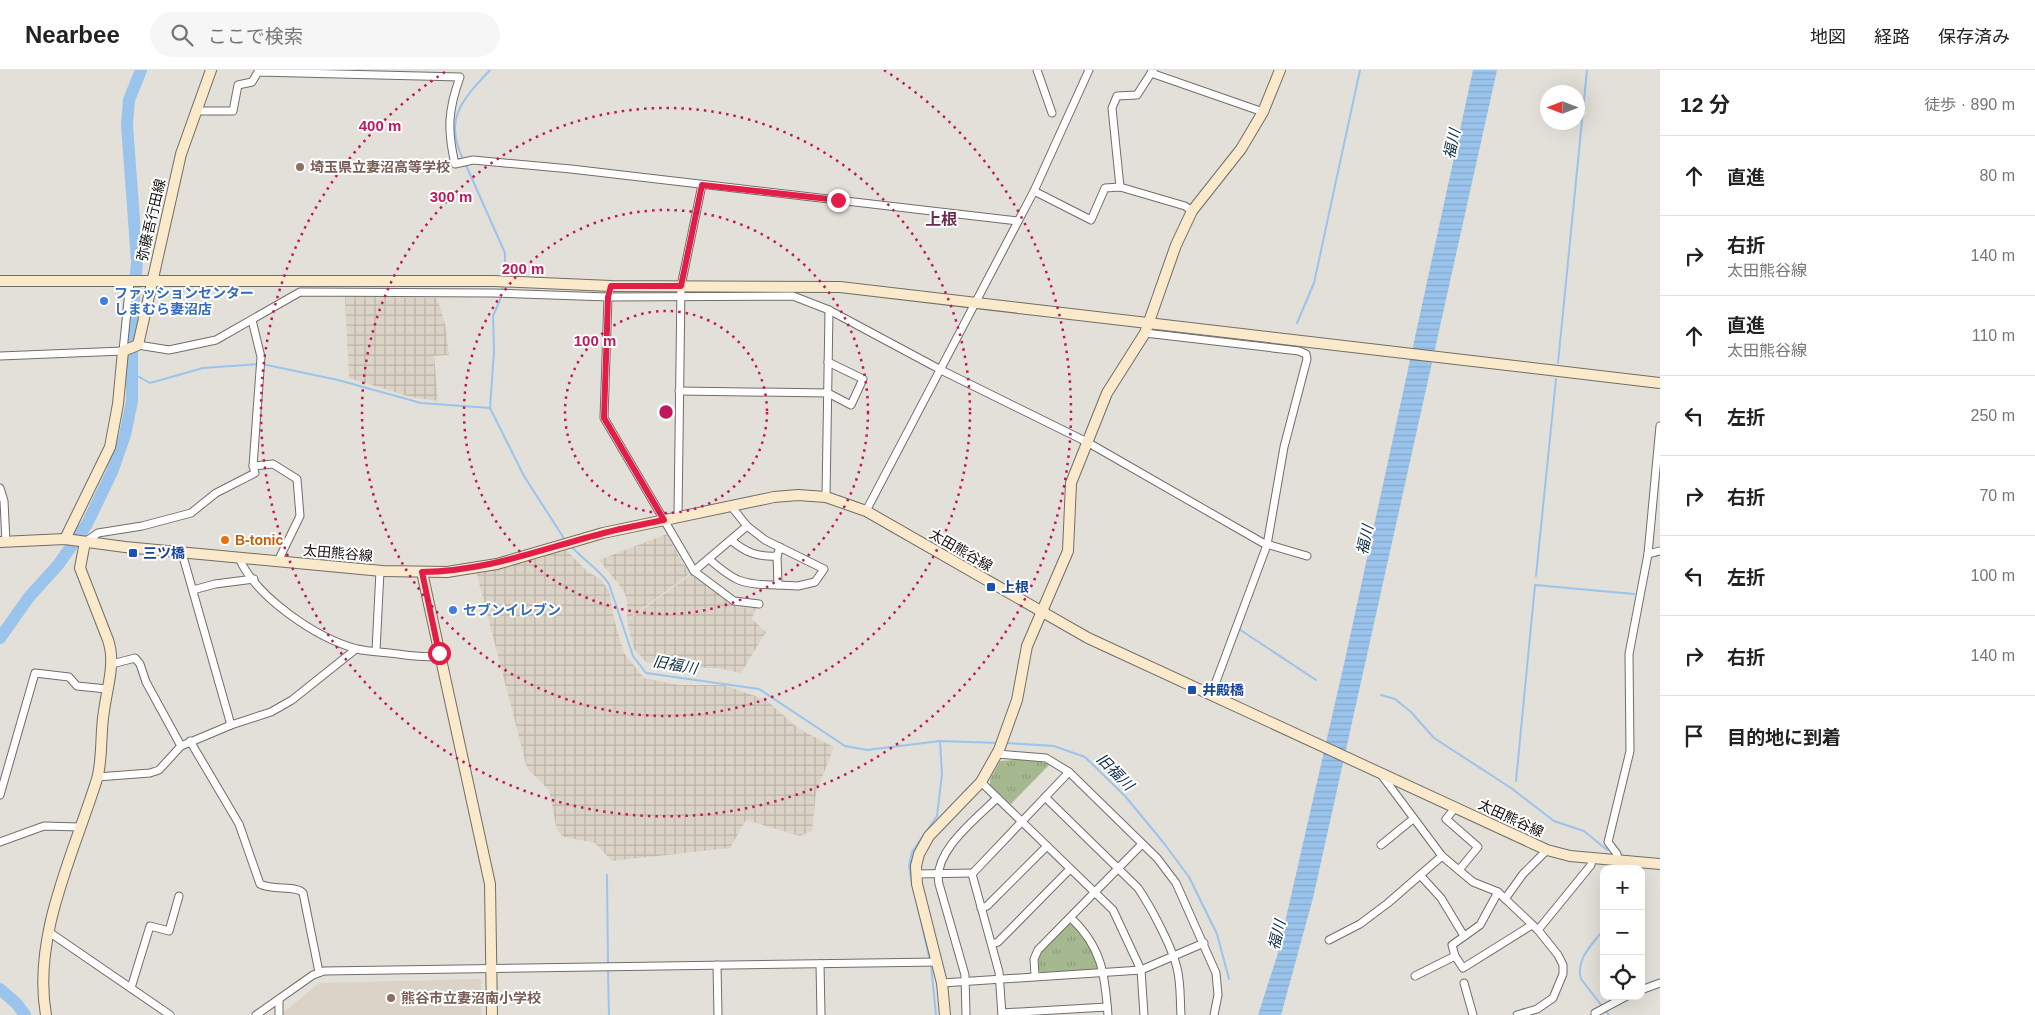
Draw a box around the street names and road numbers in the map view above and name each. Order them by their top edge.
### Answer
street label: 弥藤吾行田線 [134,177,168,263]
street label: 太田熊谷線 [927,526,995,574]
street label: 太田熊谷線 [302,542,374,564]
street label: 太田熊谷線 [1476,796,1546,840]

